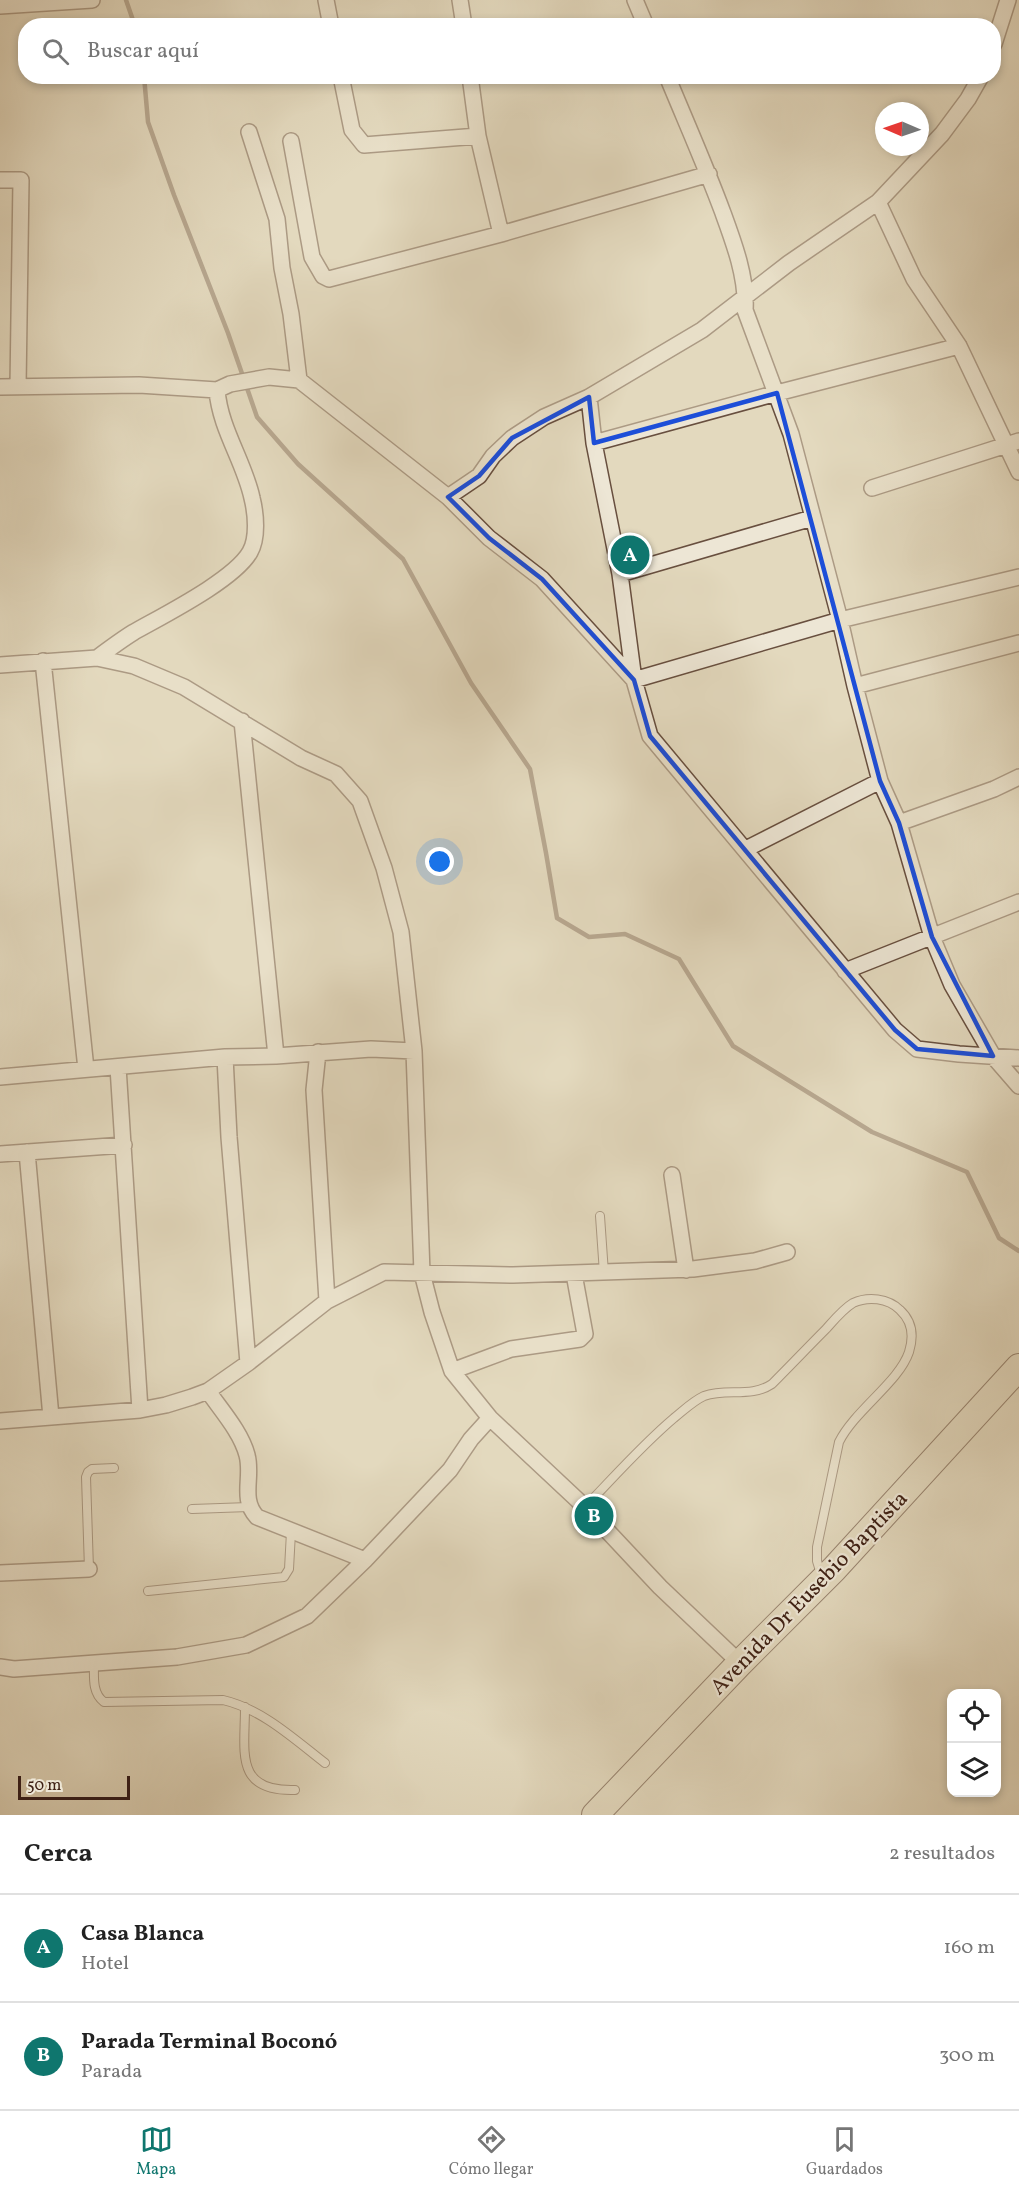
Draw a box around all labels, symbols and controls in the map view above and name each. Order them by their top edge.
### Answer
search box [18,18,1001,84]
icon: search [39,35,72,68]
text: Buscar aquí [87,36,199,67]
north arrow [875,102,929,156]
pin: A [610,532,650,578]
your location [425,847,454,876]
street label: Avenida Dr Eusebio Baptista [704,1485,916,1703]
pin: B [574,1494,614,1538]
map controls [947,1689,1001,1797]
button: locate [947,1689,1001,1743]
button: layers [947,1743,1001,1797]
scale bar [18,1773,130,1800]
text: 50 m [27,1775,61,1797]
text: Cerca [24,1836,93,1872]
text: 2 resultados [889,1840,995,1868]
text: Casa Blanca [81,1919,204,1950]
text: A [36,1934,51,1962]
text: 160 m [943,1934,995,1962]
text: Hotel [81,1950,129,1978]
text: Parada Terminal Boconó [81,2027,337,2058]
text: B [37,2042,50,2070]
text: 300 m [939,2042,995,2070]
text: Parada [81,2058,142,2086]
tab: Mapa [136,2123,176,2181]
tab: Cómo llegar [449,2123,534,2181]
tab: Guardados [806,2123,883,2181]

